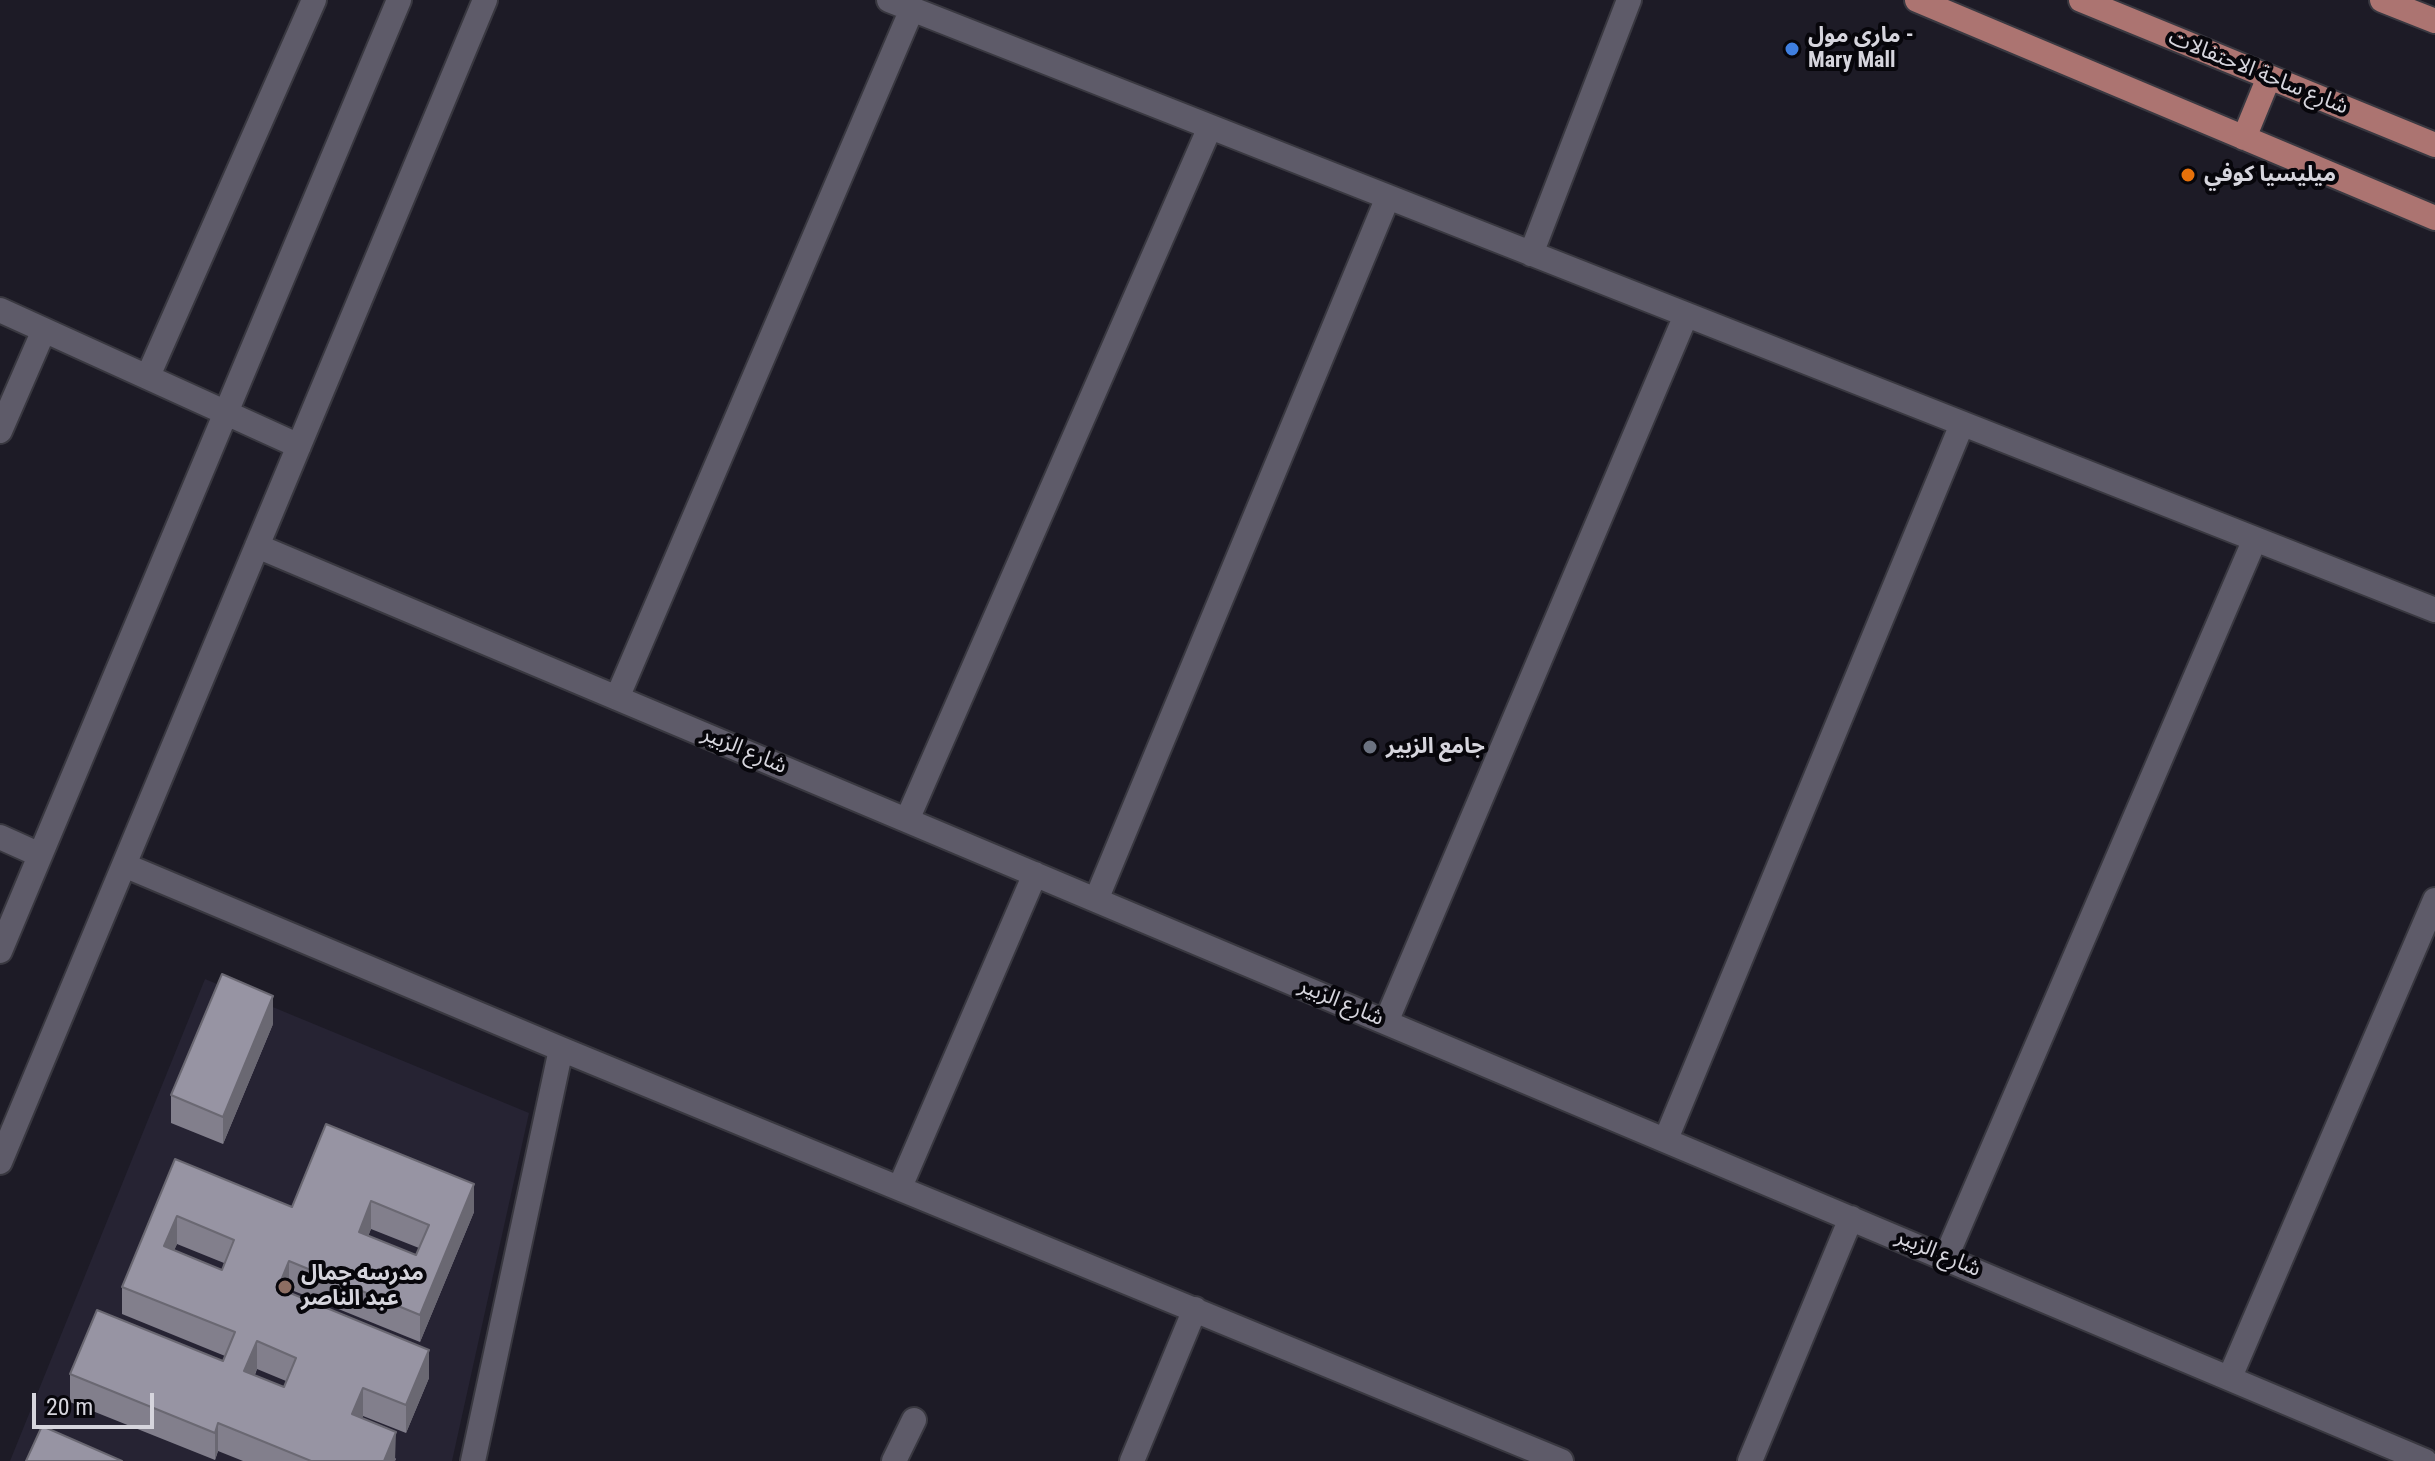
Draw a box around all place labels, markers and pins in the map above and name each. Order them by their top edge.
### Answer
place label: ماري مول - Mary Mall [1808,23,1914,74]
marker: ماري مول - Mary Mall [1783,40,1801,58]
place label: ميليسيا كوفي [2204,162,2336,188]
marker: ميليسيا كوفي [2179,166,2197,184]
place label: جامع الزبير [1386,734,1485,760]
marker: جامع الزبير [1361,738,1379,756]
place label: مدرسه جمال عبد الناصر [301,1261,424,1312]
marker: مدرسه جمال عبد الناصر [276,1278,294,1296]

